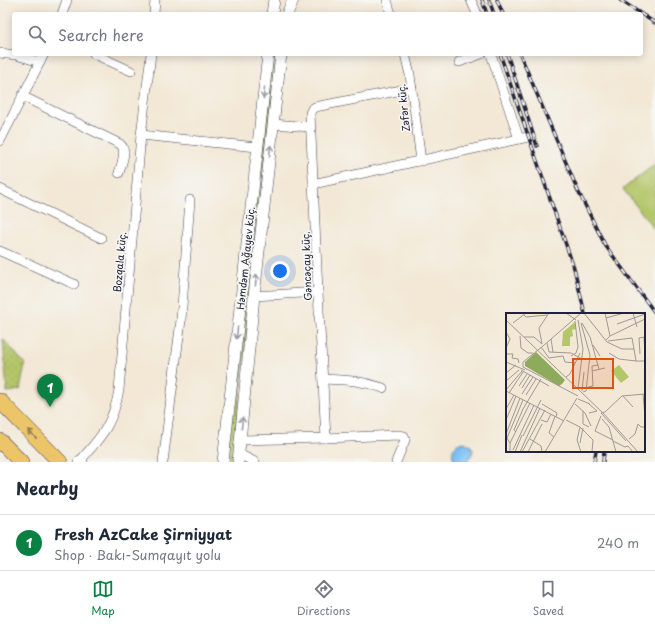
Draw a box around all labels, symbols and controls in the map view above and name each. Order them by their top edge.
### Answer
search box [12,12,643,56]
icon: search [26,23,48,45]
text: Search here [58,23,144,46]
street label: Zəfər küç. [393,83,413,133]
one-way arrow [260,86,267,99]
one-way arrow [266,145,273,158]
street label: Həmdəm Ağayev küç. [232,206,258,310]
street label: Bozqala küç. [109,231,129,293]
street label: Gəncəçay küç. [297,231,315,301]
your location [270,261,290,281]
one-way arrow [252,274,259,287]
inset map [506,313,645,452]
one-way arrow [233,326,241,339]
pin: 1 [37,374,63,407]
one-way arrow [238,417,246,430]
one-way arrow [27,429,37,439]
text: Nearby [16,475,78,501]
text: Fresh AzCake Şirniyyat [54,522,232,545]
text: 1 [26,533,32,552]
text: 240 m [597,533,639,552]
text: Shop · Bakı-Sumqayıt yolu [54,545,221,564]
tab: Map [91,578,115,619]
tab: Directions [297,578,350,619]
tab: Saved [533,578,564,619]

